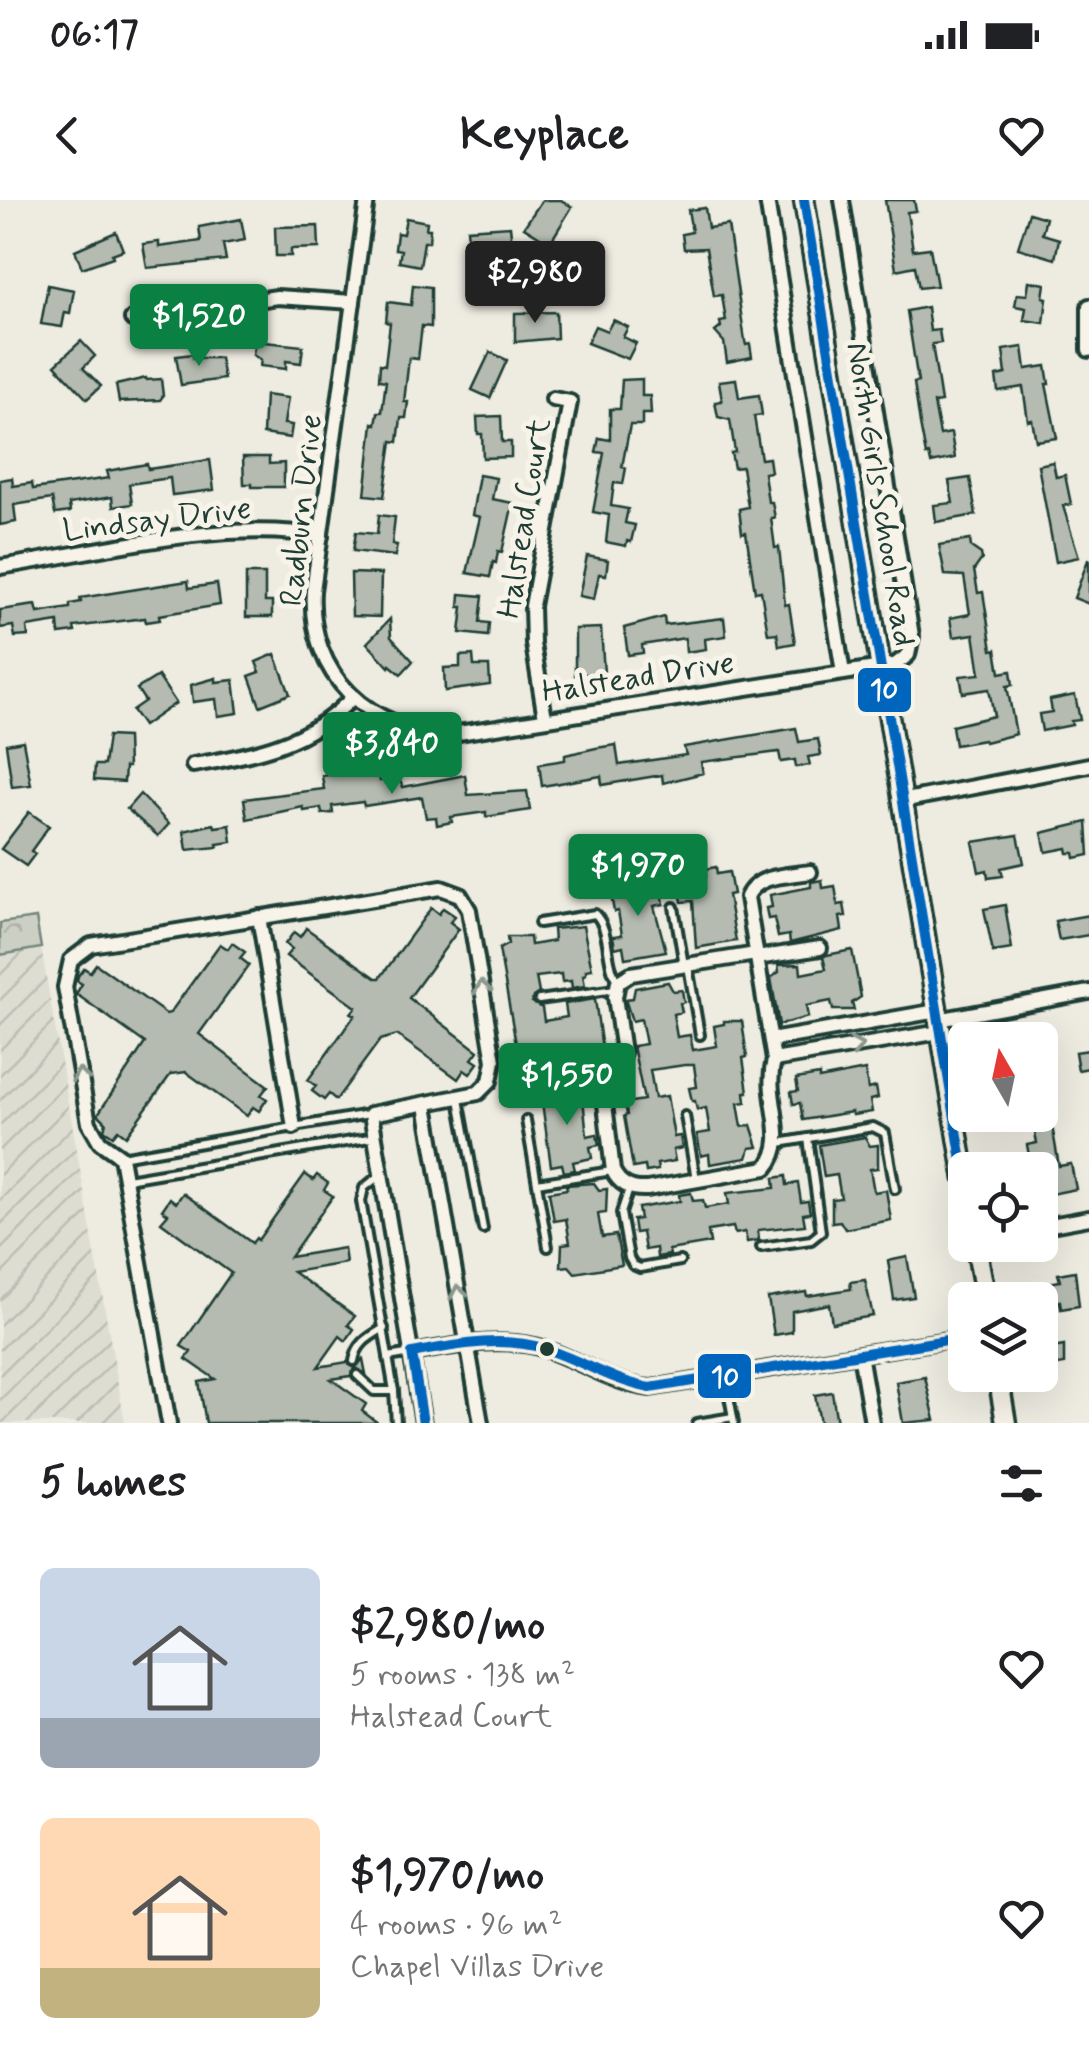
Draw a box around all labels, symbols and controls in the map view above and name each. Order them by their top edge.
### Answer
text: 06:17 [50,11,139,60]
text: Keyplace [460,106,629,165]
icon: back [40,108,95,163]
icon: heart [994,108,1049,163]
pin: $2,980 [454,241,616,326]
text: $2,980 [487,252,583,294]
pin: $1,520 [118,284,280,369]
text: $1,520 [152,295,246,337]
street label: North Girls School Road [835,339,925,649]
street label: Radburn Drive [271,412,333,608]
street label: Halstead Court [488,415,562,621]
street label: Lindsay Drive [61,488,254,552]
street label: Halstead Drive [539,642,737,714]
line badge: 10 [856,666,913,714]
text: 10 [870,673,898,710]
pin: $3,840 [311,712,473,797]
text: $3,840 [345,723,439,765]
pin: $1,970 [557,834,719,919]
text: $1,970 [591,845,685,887]
one-way arrow [472,979,493,996]
north arrow [948,1022,1058,1132]
map controls [948,1022,1058,1392]
one-way arrow [849,1036,866,1057]
pin: $1,550 [486,1043,648,1128]
text: $1,550 [521,1054,613,1096]
one-way arrow [70,1067,91,1083]
button: locate [948,1152,1058,1262]
button: layers [948,1282,1058,1392]
one-way arrow [448,1284,469,1301]
unlabelled marker [537,1339,557,1359]
line badge: 10 [696,1352,753,1400]
text: 10 [711,1360,739,1397]
text: 5 homes [40,1456,186,1511]
icon: filters [994,1456,1049,1511]
text: $2,980/mo [350,1599,545,1654]
icon: home [120,1608,240,1728]
icon: heart [994,1641,1049,1696]
text: 5 rooms · 138 m² [350,1654,575,1696]
text: Halstead Court [350,1696,552,1738]
text: $1,970/mo [350,1849,544,1904]
icon: home [120,1858,240,1978]
icon: heart [994,1891,1049,1946]
text: 4 rooms · 96 m² [350,1904,563,1946]
text: Chapel Villas Drive [350,1946,604,1988]

